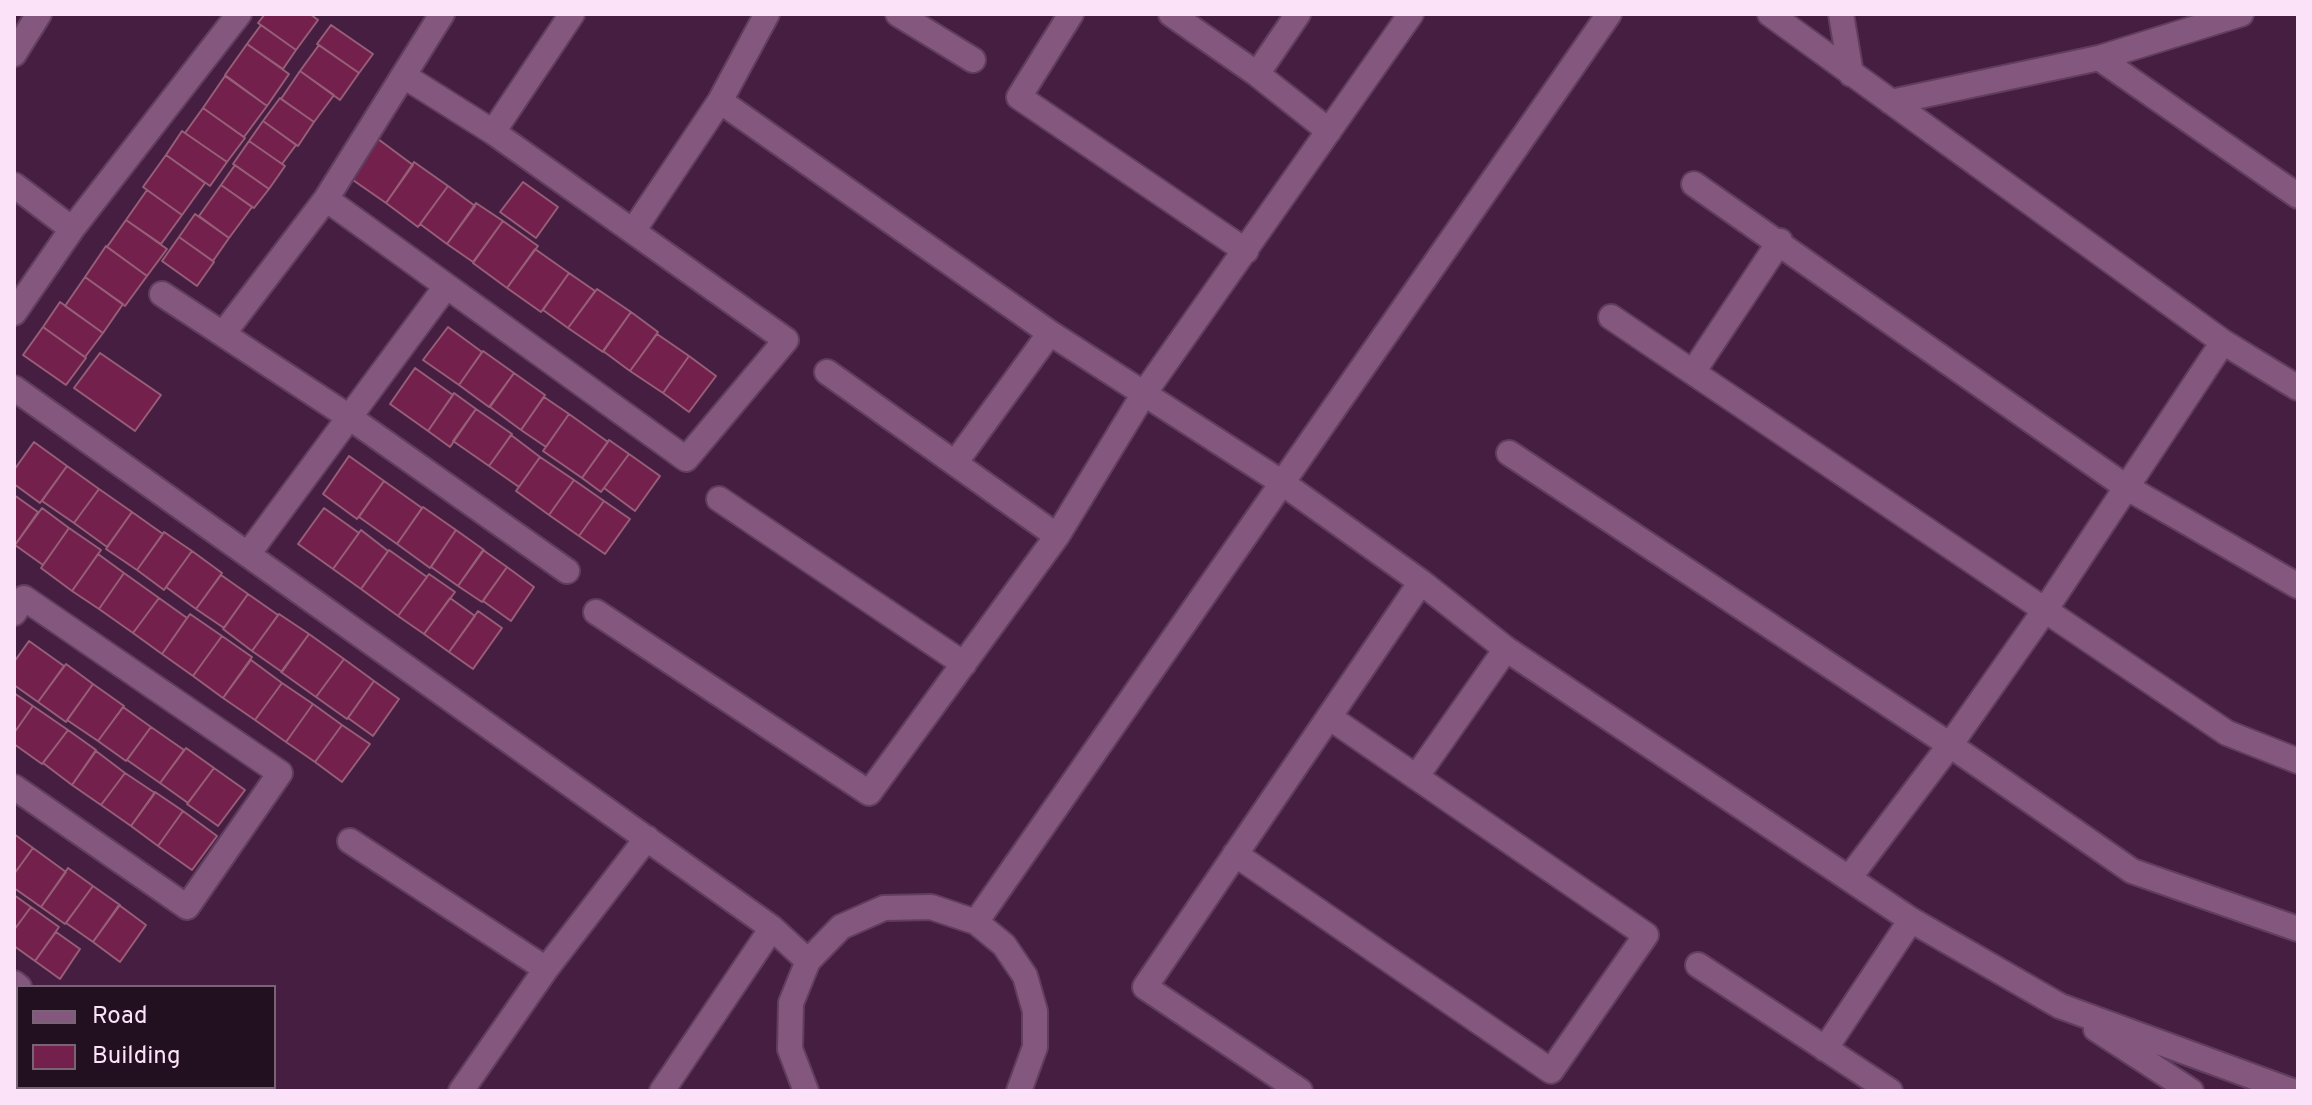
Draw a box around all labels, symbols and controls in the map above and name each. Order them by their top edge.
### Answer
legend [16,985,276,1089]
text: Road [92,1002,148,1032]
text: Building [92,1042,181,1072]

